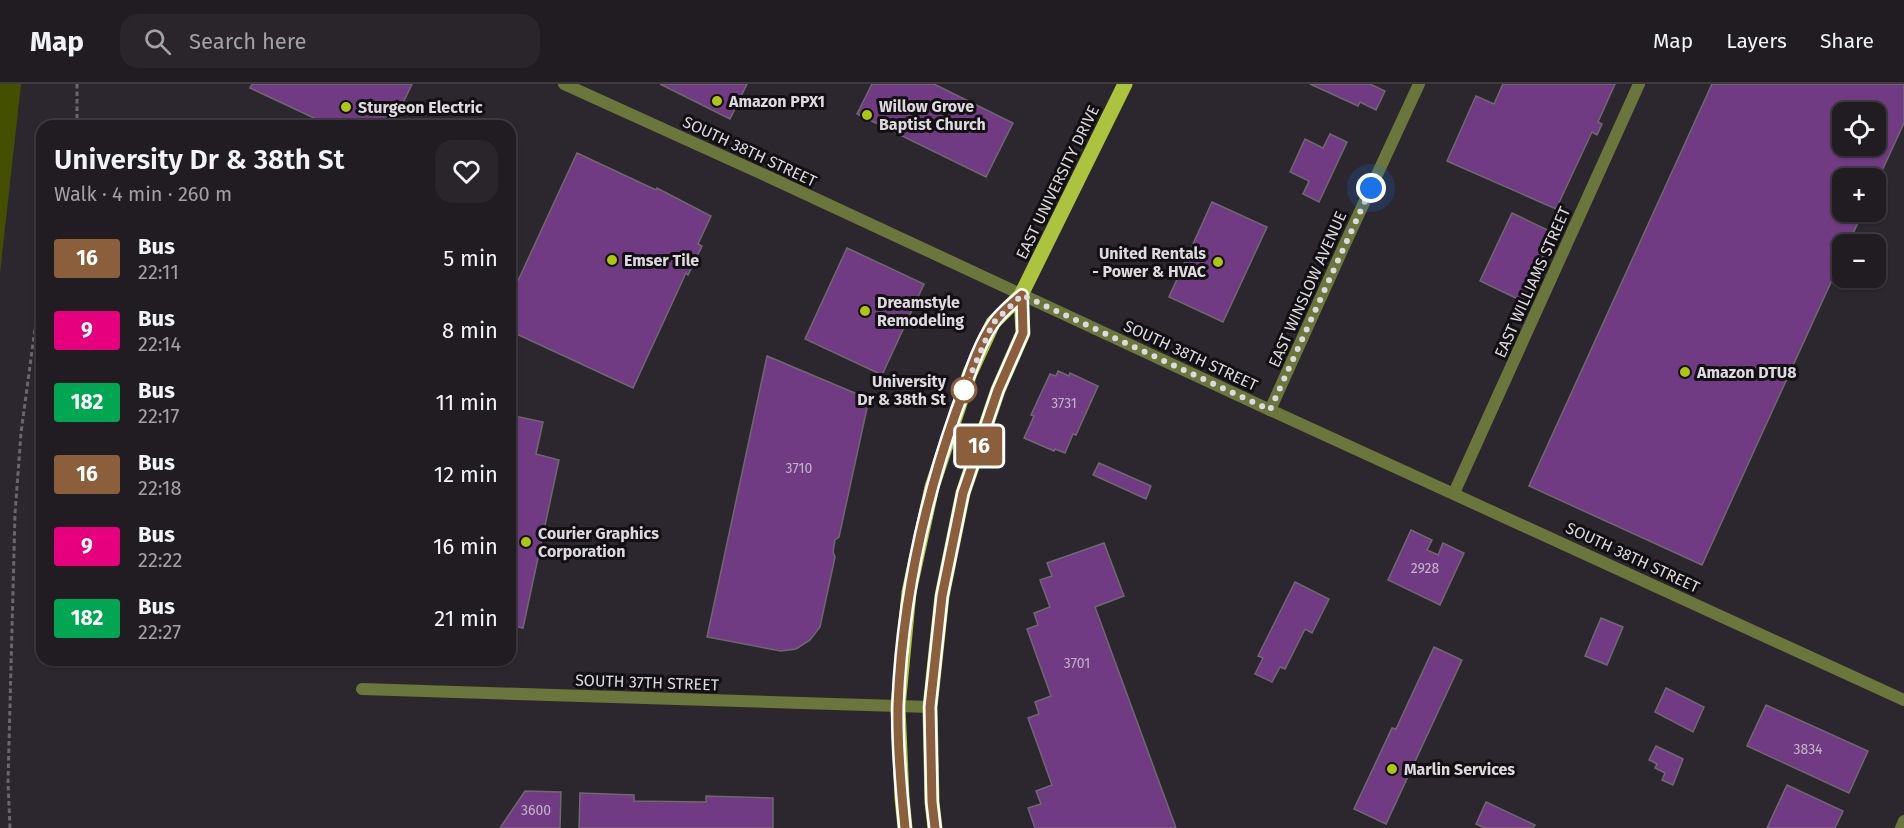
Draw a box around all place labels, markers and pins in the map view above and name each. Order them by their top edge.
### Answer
place label: Amazon PPX1 [728,92,825,111]
marker: Amazon PPX1 [710,94,724,108]
place label: Willow Grove Baptist Church [879,97,986,134]
place label: Sturgeon Electric [358,98,483,117]
marker: Sturgeon Electric [339,100,353,114]
marker: Willow Grove Baptist Church [860,108,874,122]
place label: United Rentals - Power & HVAC [1092,244,1207,281]
place label: Emser Tile [624,251,699,270]
marker: Emser Tile [605,253,619,267]
marker: United Rentals - Power & HVAC [1211,255,1225,269]
place label: Dreamstyle Remodeling [877,293,964,330]
marker: Dreamstyle Remodeling [858,304,872,318]
place label: Amazon DTU8 [1696,363,1797,382]
marker: Amazon DTU8 [1678,365,1692,379]
place label: University Dr & 38th St [857,372,947,409]
marker: University Dr & 38th St [951,377,977,403]
place label: Courier Graphics Corporation [538,524,659,561]
marker: Courier Graphics Corporation [519,535,533,549]
place label: Marlin Services [1404,760,1515,779]
marker: Marlin Services [1385,762,1399,776]

